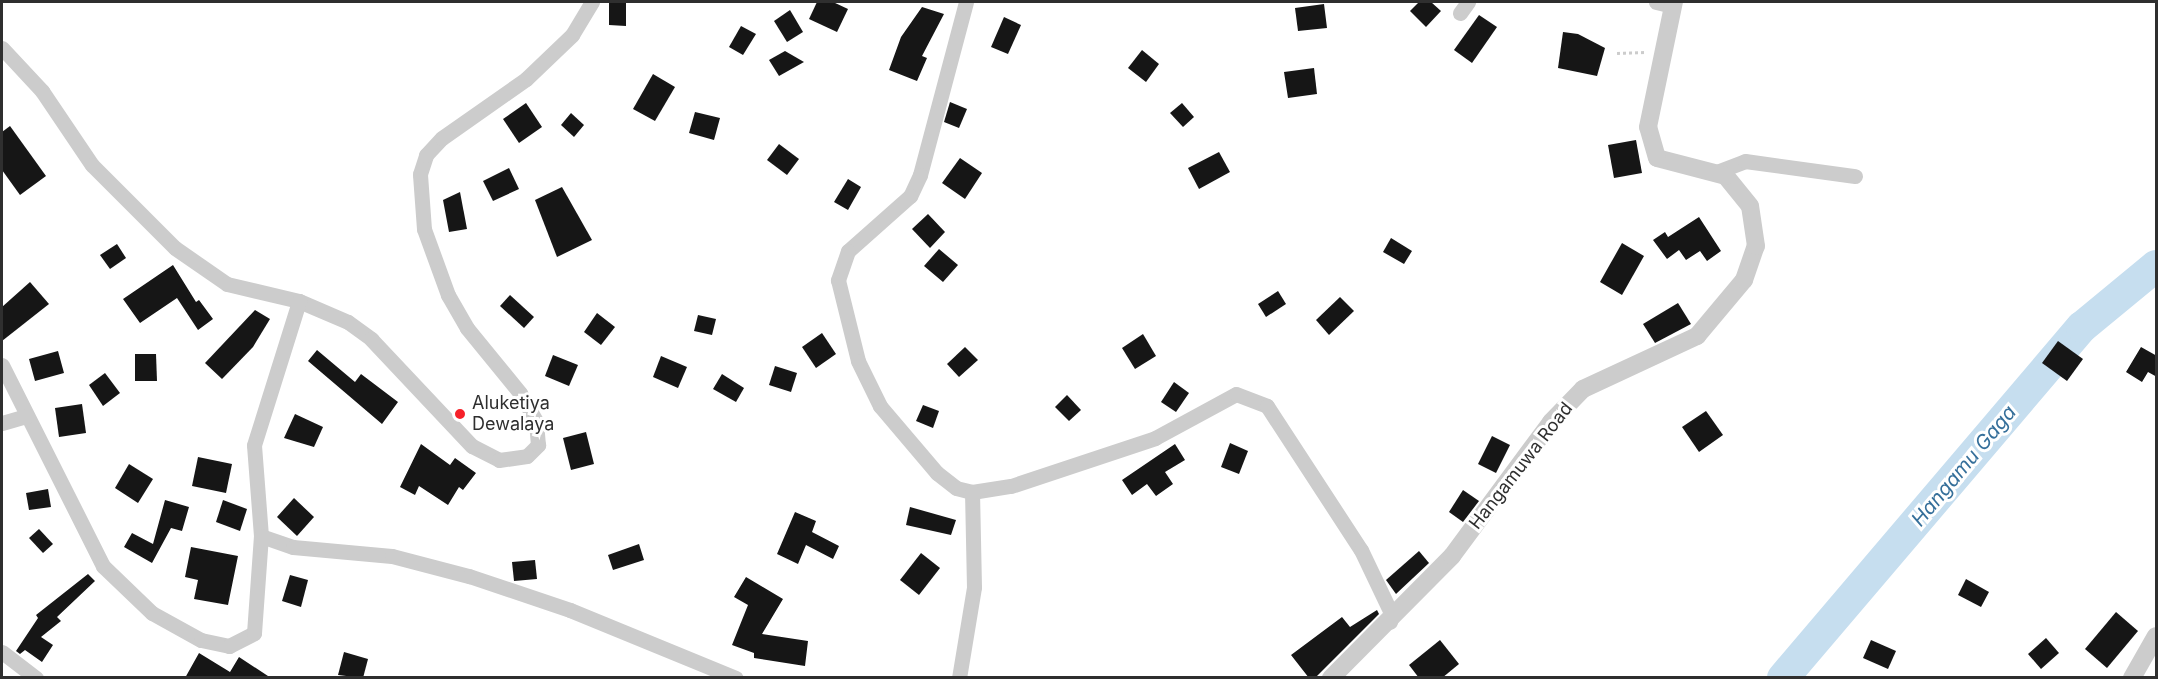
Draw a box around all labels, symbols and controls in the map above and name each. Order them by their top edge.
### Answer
place label: Aluketiya Dewalaya [472,393,554,436]
street label: Hangamuwa Road [1465,398,1577,534]
water label: Hangamu Gaga [1907,401,2021,531]
marker: Aluketiya Dewalaya [453,407,467,421]

